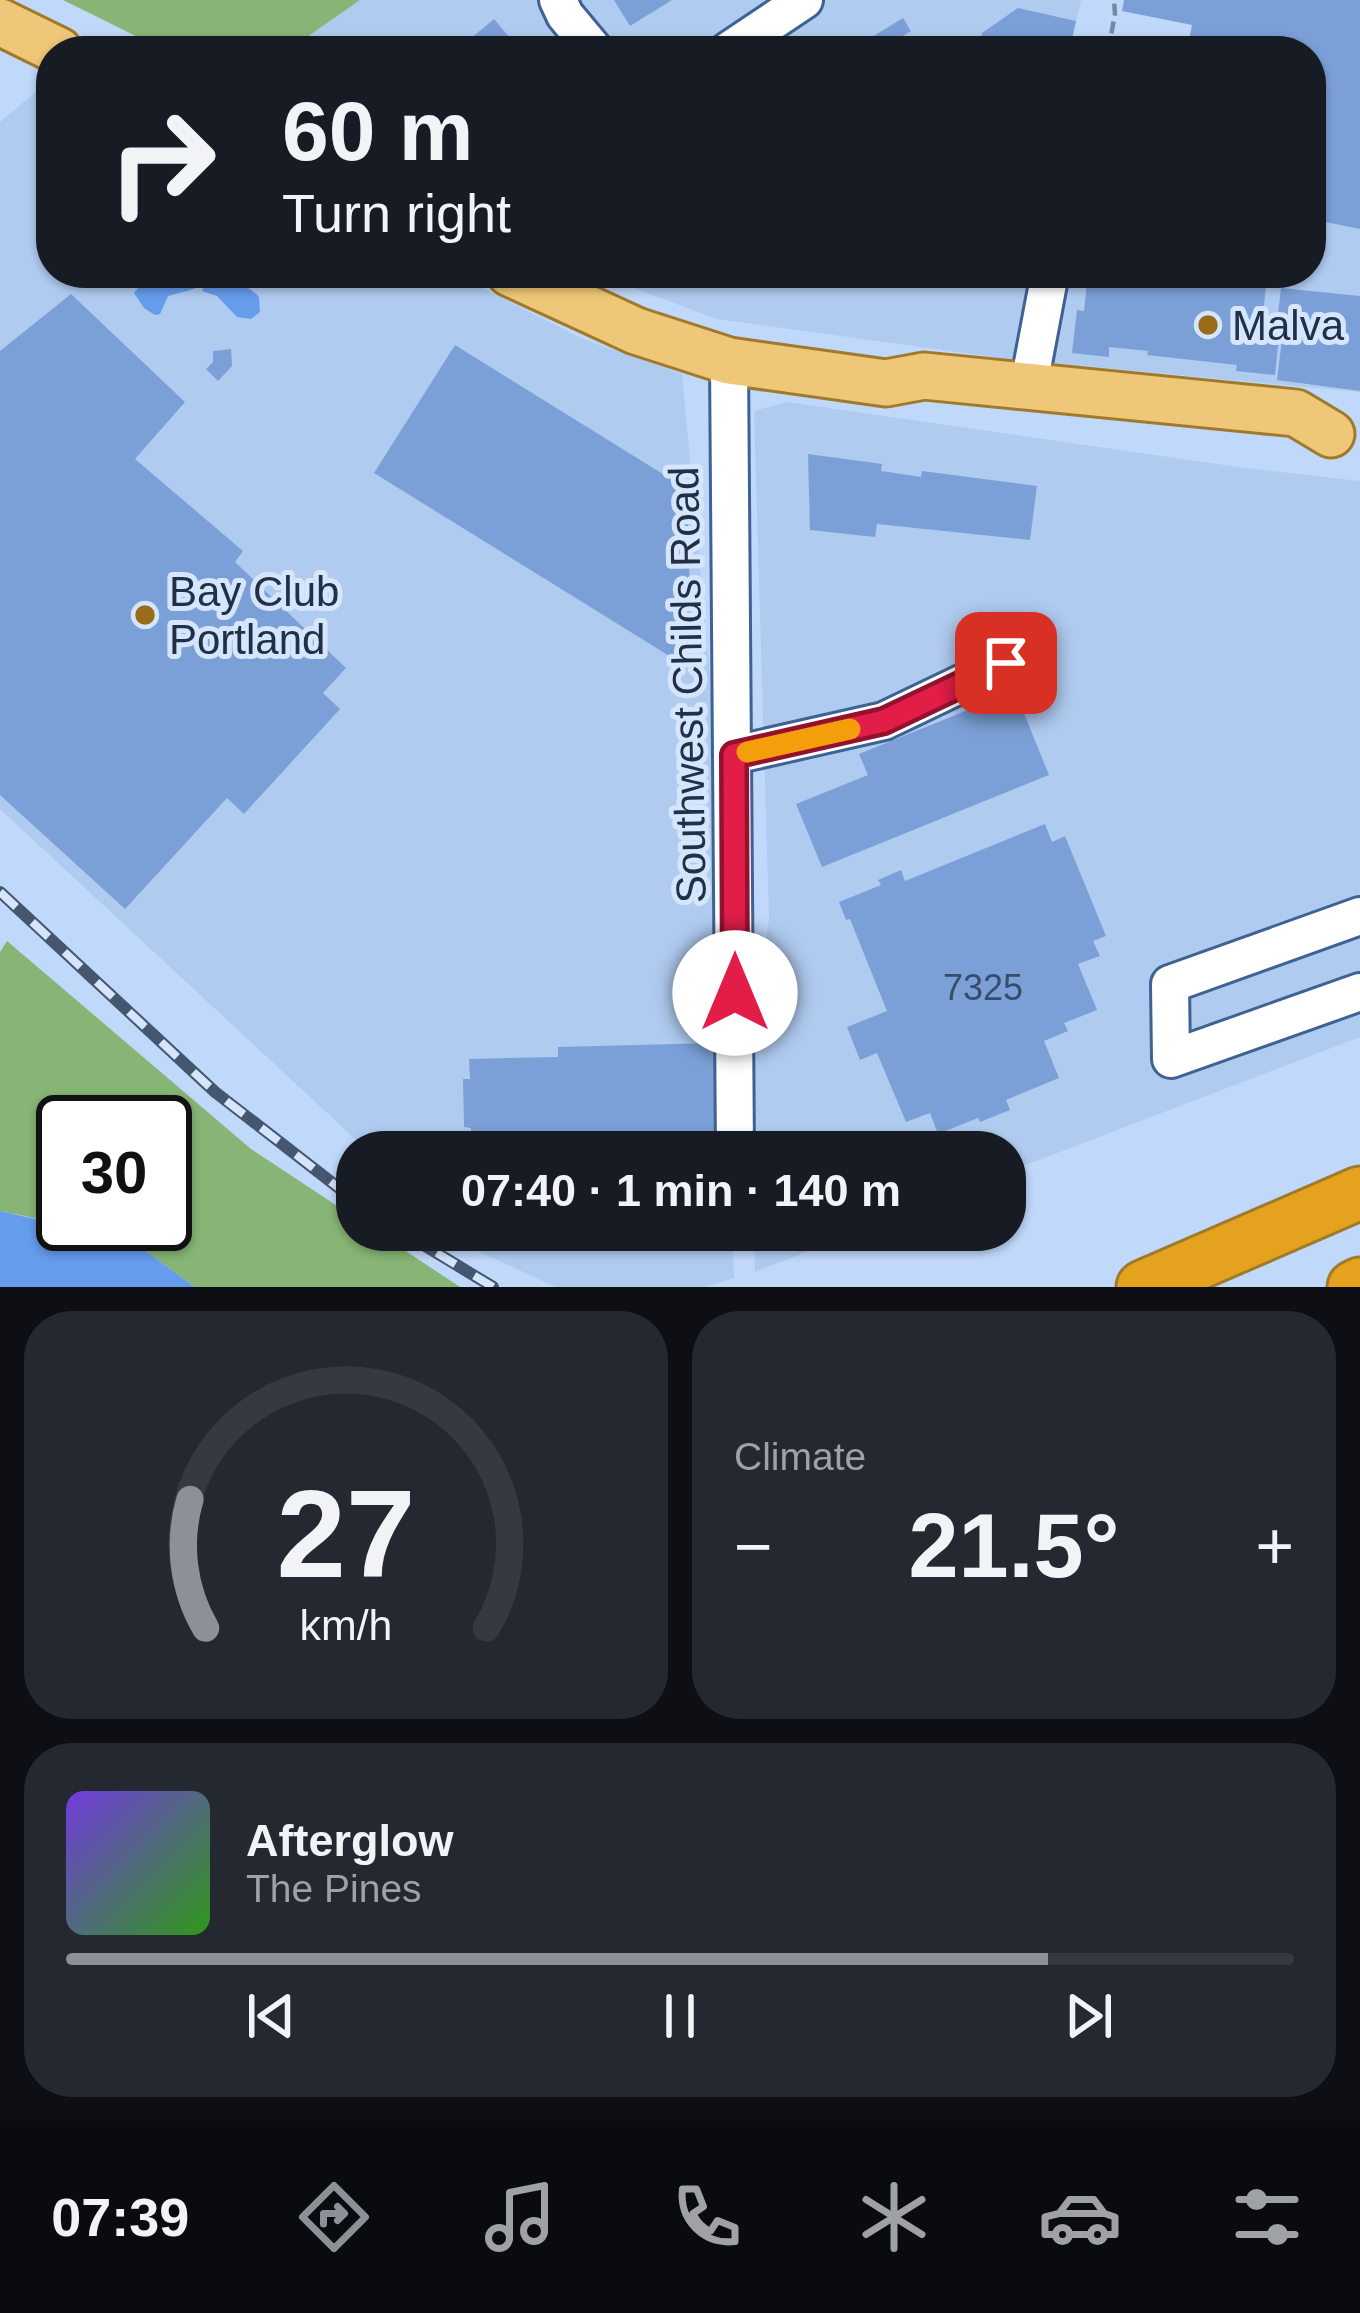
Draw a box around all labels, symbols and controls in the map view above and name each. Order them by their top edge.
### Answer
icon: right [84,84,240,240]
text: 60 m [282,84,473,178]
text: Turn right [282,183,511,243]
place label: Malva [1232,302,1345,349]
marker: Malva [1195,312,1221,338]
street label: Southwest Childs Road [660,466,715,904]
place label: Bay Club Portland [169,568,339,663]
marker: Bay Club Portland [132,602,158,628]
pin [955,612,1057,714]
icon: arrive [973,630,1039,696]
position arrow [672,930,798,1056]
house number: 7325 [943,967,1023,1008]
speed limit sign: 30 [36,1095,192,1251]
text: 07:40 · 1 min · 140 m [461,1165,901,1216]
text: Climate [734,1435,866,1478]
text: 27 [277,1464,415,1603]
text: 21.5° [908,1496,1120,1596]
text: − [734,1509,773,1583]
text: + [1255,1509,1294,1583]
text: km/h [300,1601,392,1649]
text: Afterglow [246,1815,454,1866]
text: The Pines [246,1867,422,1910]
icon: previous [238,1983,304,2049]
icon: pause [647,1983,713,2049]
icon: next [1056,1983,1122,2049]
icon: directions [292,2175,376,2259]
icon: music [478,2175,562,2259]
icon: phone [665,2175,749,2259]
icon: climate [852,2175,936,2259]
icon: car [1038,2175,1122,2259]
icon: filters [1225,2175,1309,2259]
text: 07:39 [51,2187,189,2247]

